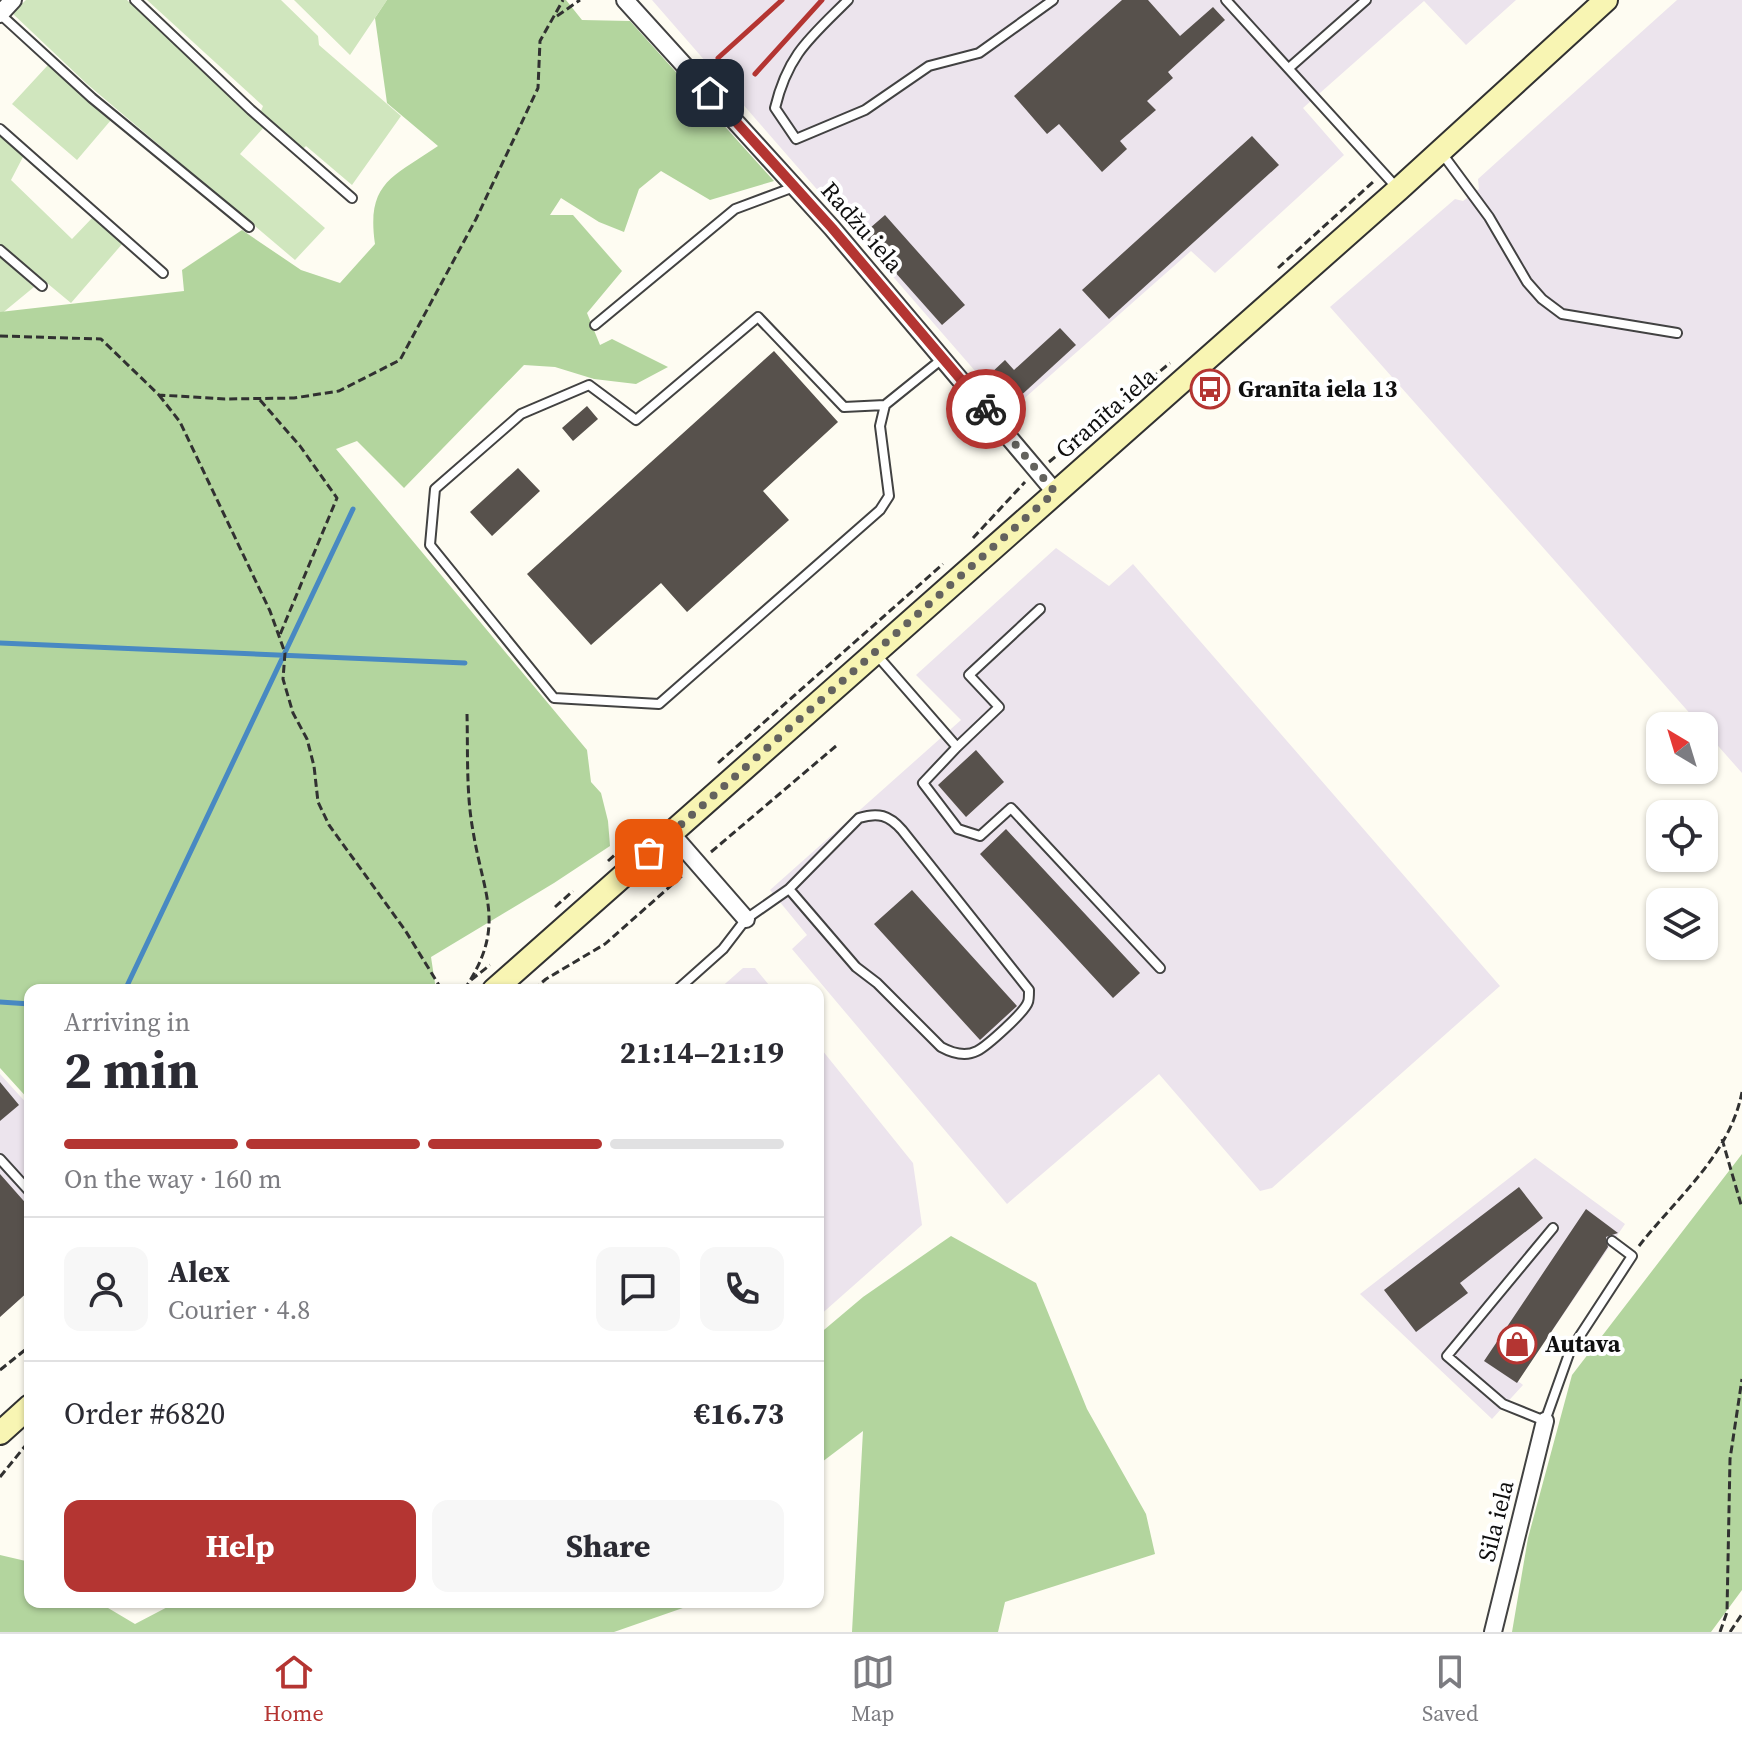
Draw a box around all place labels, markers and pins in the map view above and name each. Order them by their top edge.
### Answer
pin [676,59,744,127]
bus stop icon: Granīta iela 13 [1189,368,1231,410]
place label: Granīta iela 13 [1238,372,1397,405]
pin [615,819,683,887]
shop icon: Autava [1496,1323,1538,1365]
place label: Autava [1545,1327,1621,1360]

